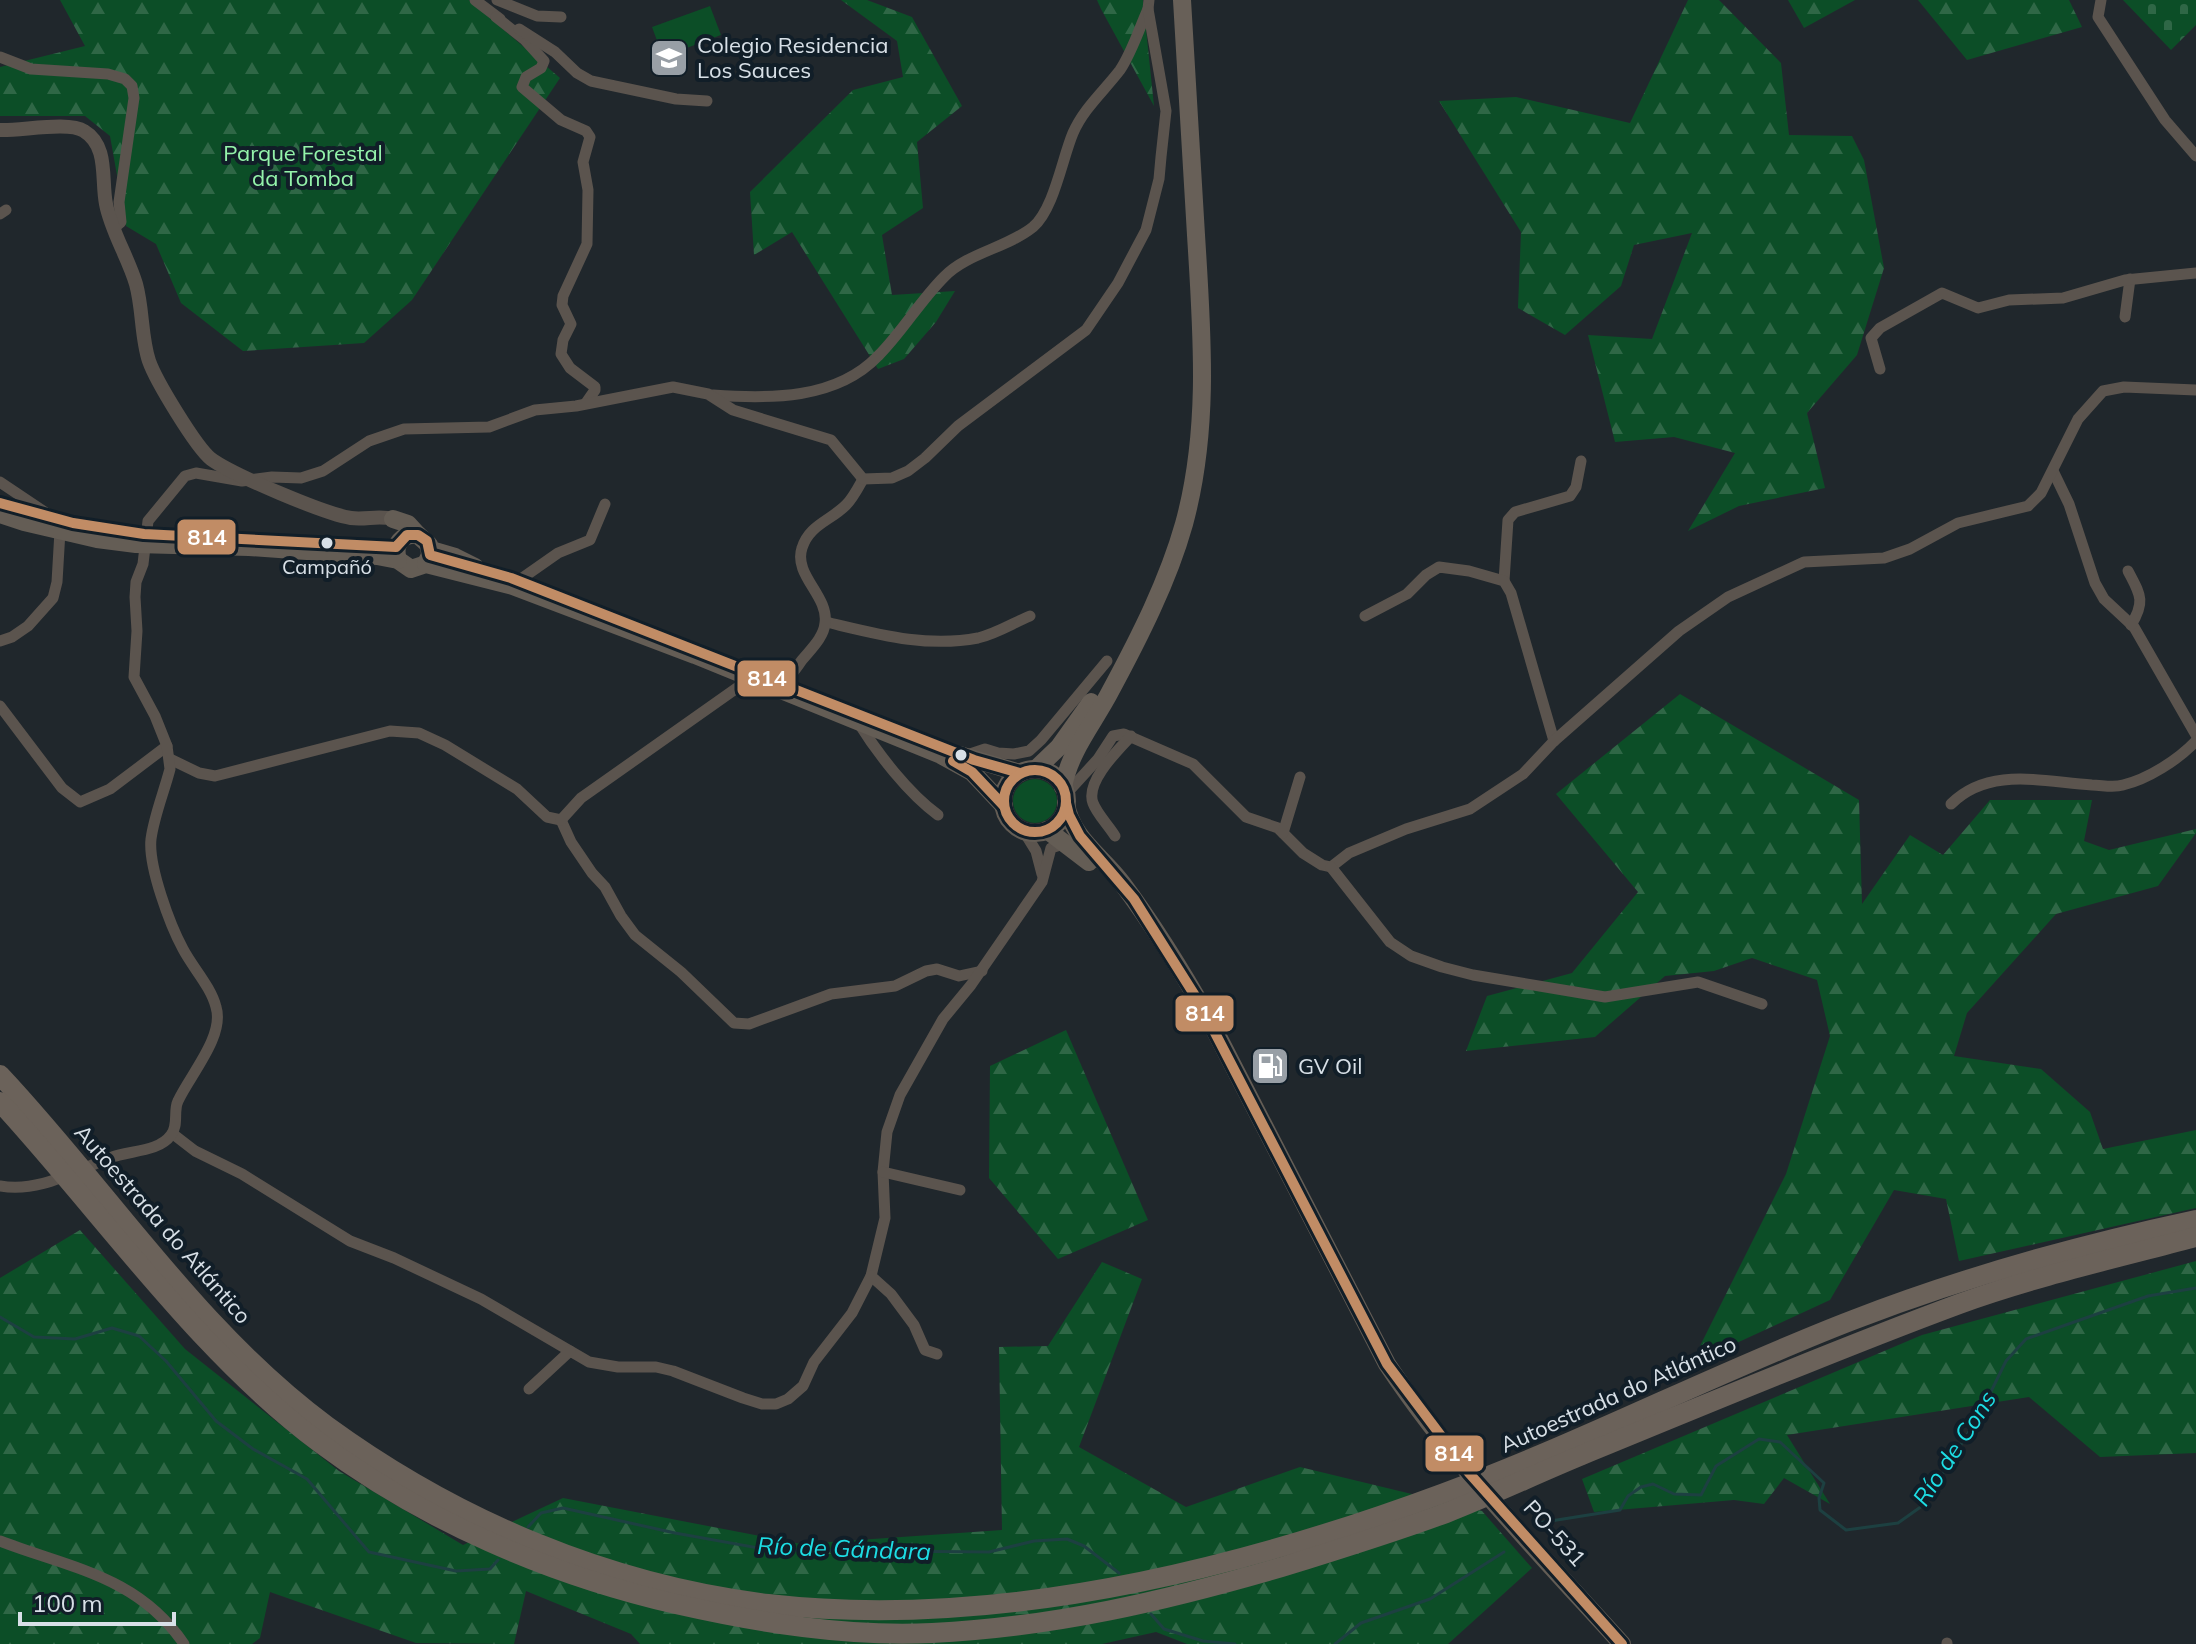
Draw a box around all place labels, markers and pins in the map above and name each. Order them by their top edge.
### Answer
place label: Colegio Residencia Los Sauces [697,31,888,84]
school or university icon: Colegio Residencia Los Sauces [648,37,690,79]
marker: Campañó [319,535,335,551]
place label: Campañó [282,554,372,579]
unlabelled marker [953,747,969,763]
fuel station icon: GV Oil [1249,1045,1291,1087]
place label: GV Oil [1298,1052,1362,1080]

